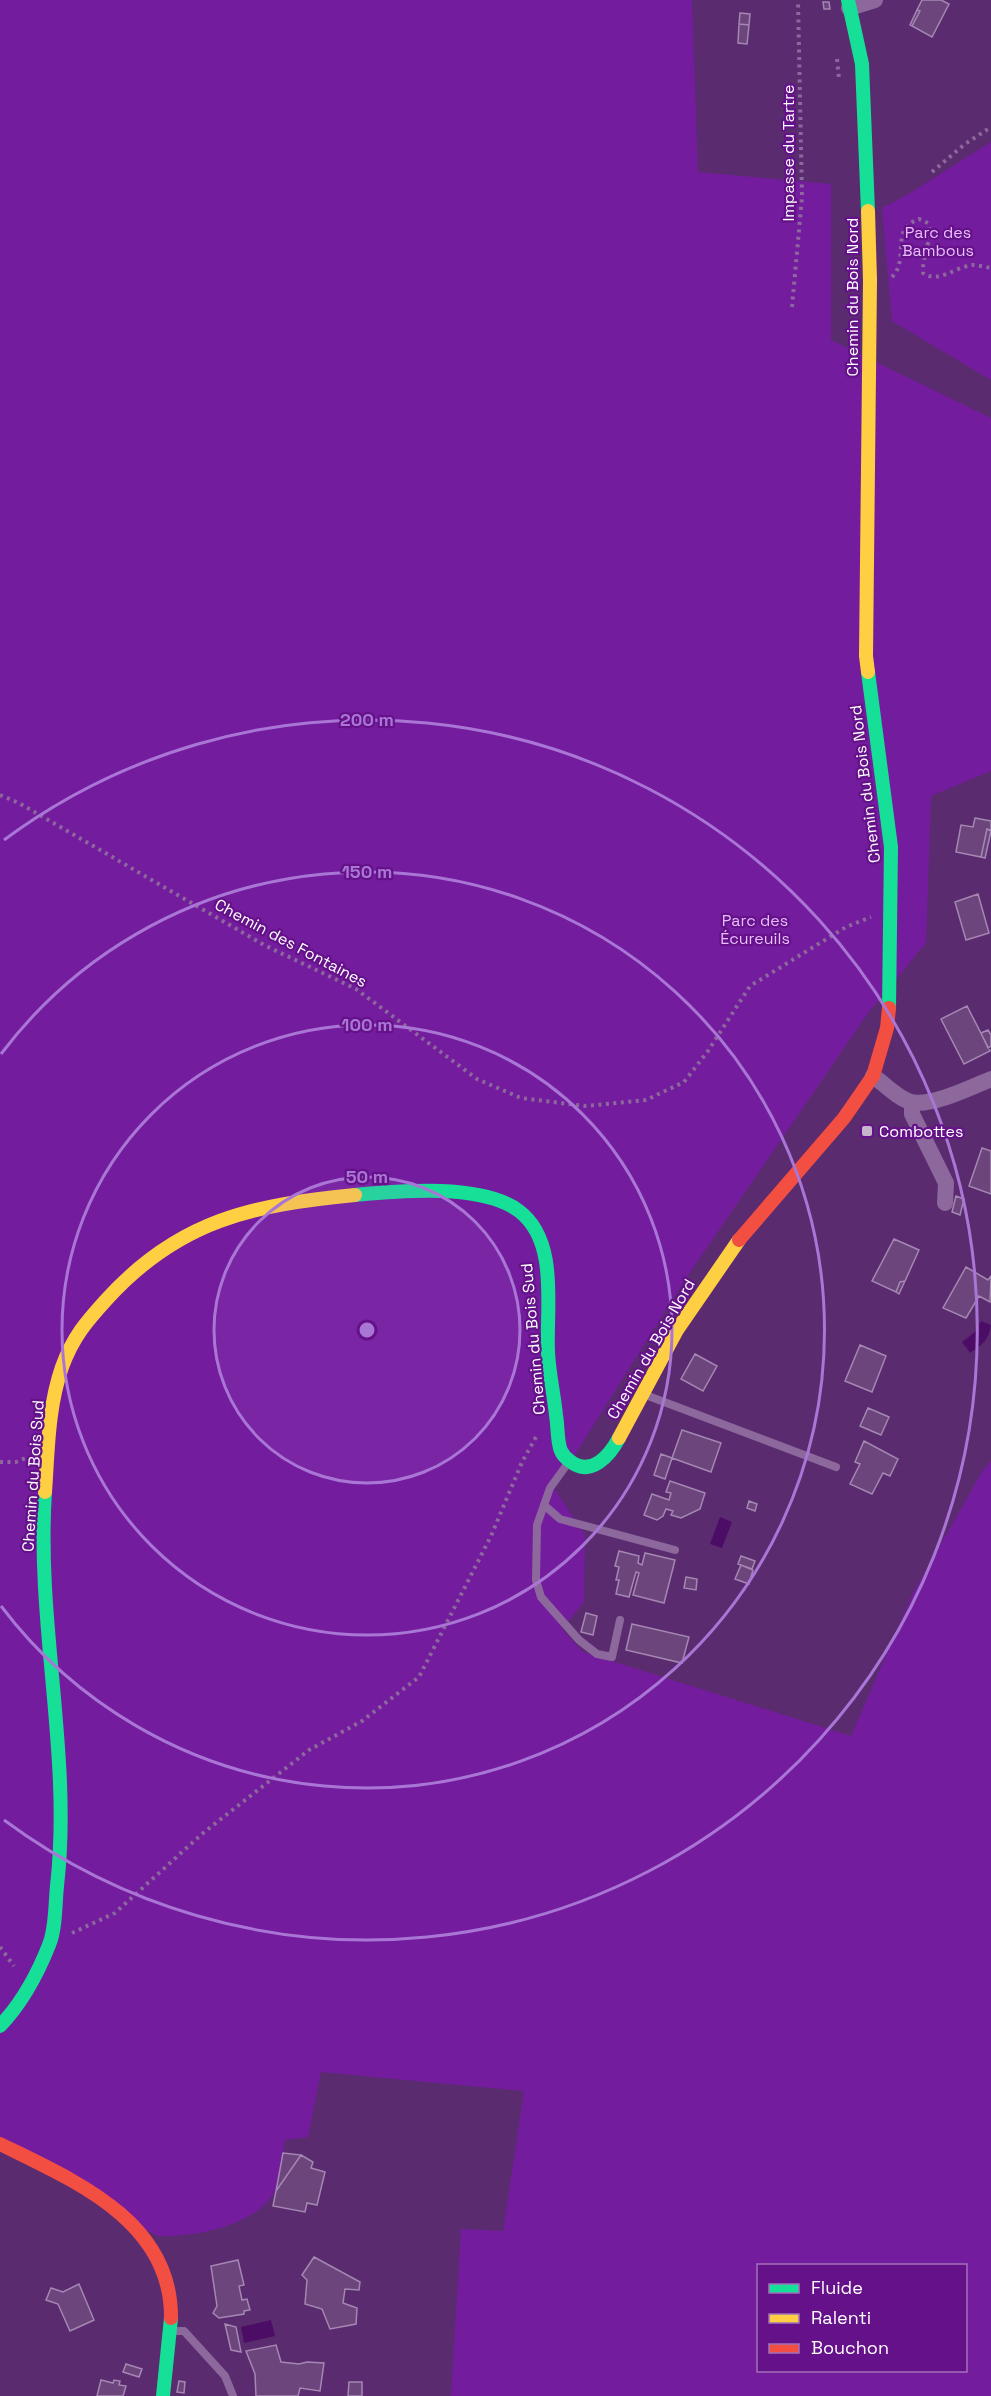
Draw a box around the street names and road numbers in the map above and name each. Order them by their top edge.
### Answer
street label: Impasse du Tartre [778,84,799,222]
street label: Chemin du Bois Nord [842,218,863,376]
street label: Chemin du Bois Nord [845,704,885,864]
street label: Chemin des Fontaines [211,894,371,992]
street label: Chemin du Bois Sud [516,1262,550,1416]
street label: Chemin du Bois Nord [602,1275,700,1423]
street label: Chemin du Bois Sud [17,1399,49,1553]

